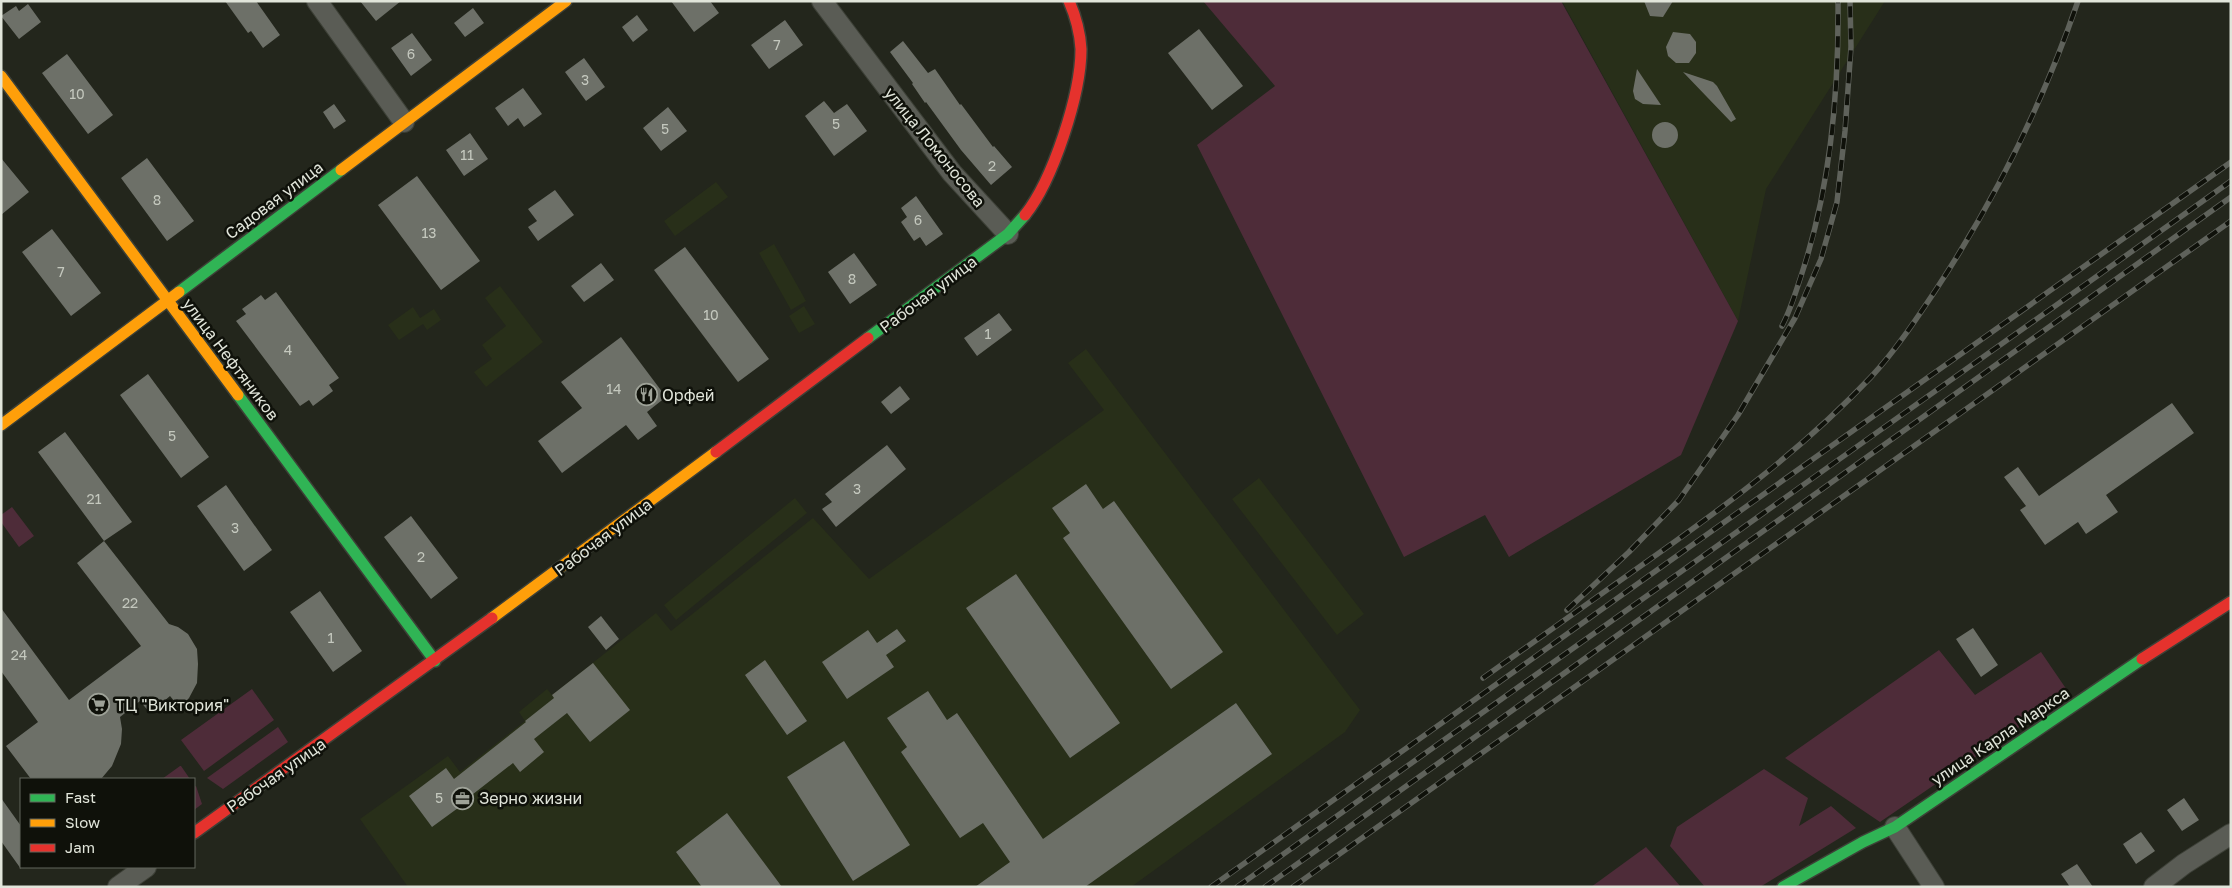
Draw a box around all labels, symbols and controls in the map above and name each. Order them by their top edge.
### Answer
house number: 7 [773,36,781,53]
house number: 6 [407,45,415,62]
house number: 3 [581,71,589,88]
street label: улица Ломоносова [880,83,990,211]
house number: 10 [69,85,85,102]
house number: 5 [832,115,840,132]
house number: 5 [661,120,669,137]
house number: 11 [460,146,474,163]
street label: Садовая улица [221,157,327,243]
house number: 2 [988,157,996,174]
house number: 8 [153,191,161,208]
house number: 6 [914,211,922,228]
house number: 13 [422,224,436,241]
street label: Рабочая улица [875,251,981,337]
house number: 7 [57,263,65,280]
house number: 8 [848,270,856,287]
street label: улица Нефтяников [179,294,283,424]
house number: 10 [703,306,719,323]
house number: 1 [985,325,992,342]
house number: 4 [284,341,292,358]
house number: 14 [606,380,622,397]
restaurant icon: Орфей [634,383,658,407]
place label: Орфей [662,385,715,405]
house number: 5 [168,427,176,444]
house number: 3 [853,480,861,497]
house number: 21 [87,490,102,507]
street label: Рабочая улица [550,494,656,580]
house number: 3 [231,519,239,536]
house number: 2 [417,548,425,565]
house number: 22 [122,594,138,611]
house number: 1 [328,629,335,646]
house number: 24 [11,646,27,663]
street label: улица Карла Маркса [1927,682,2073,790]
supermarket icon: ТЦ "Виктория" [87,693,111,717]
place label: ТЦ "Виктория" [115,695,229,715]
street label: Рабочая улица [223,733,329,817]
legend [20,778,195,868]
office icon: Зерно жизни [451,786,475,810]
text: Fast [65,788,96,806]
place label: Зерно жизни [479,788,582,808]
house number: 5 [435,789,443,806]
text: Slow [65,813,100,831]
text: Jam [65,838,95,856]

